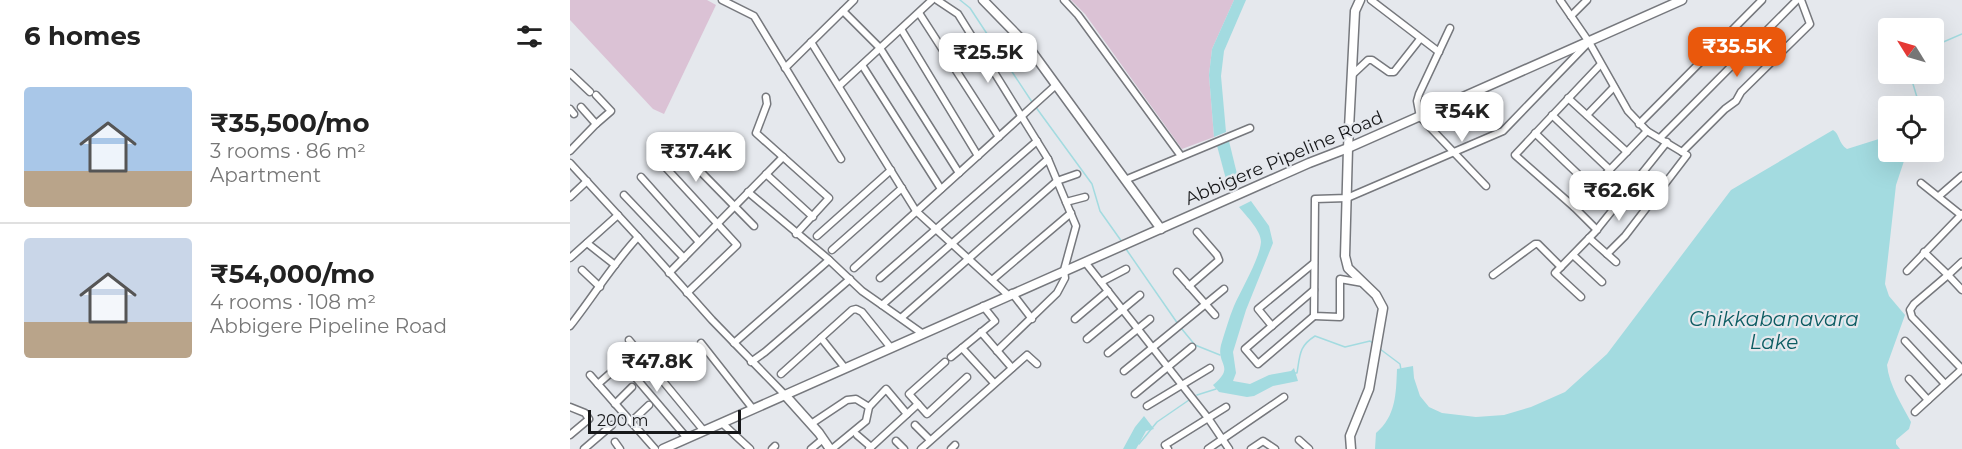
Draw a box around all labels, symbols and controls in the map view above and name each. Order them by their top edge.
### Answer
north arrow [1878,18,1944,84]
map controls [1878,18,1944,162]
text: 6 homes [24,20,141,52]
icon: filters [513,20,546,53]
pin: ₹35.5K [1688,27,1786,78]
pin: ₹25.5K [939,33,1037,84]
text: ₹35.5K [1702,34,1772,58]
text: ₹25.5K [953,40,1023,64]
pin: ₹54K [1426,92,1498,143]
button: locate [1878,96,1944,162]
text: ₹54K [1435,99,1489,123]
street label: Abbigere Pipeline Road [1182,106,1386,210]
text: ₹35,500/mo [210,107,369,139]
icon: home [72,111,144,183]
pin: ₹37.4K [647,132,745,183]
text: 3 rooms · 86 m² [210,139,366,163]
text: ₹37.4K [660,139,732,163]
text: Apartment [210,163,321,187]
pin: ₹62.6K [1570,171,1668,222]
text: ₹62.6K [1583,178,1655,202]
text: ₹54,000/mo [210,258,375,290]
icon: home [72,262,144,334]
text: 4 rooms · 108 m² [210,290,376,314]
water label: Chikkabanavara Lake [1689,307,1859,354]
text: Abbigere Pipeline Road [210,314,447,338]
pin: ₹47.8K [608,342,706,393]
text: ₹47.8K [621,349,693,373]
scale bar [588,407,741,434]
text: 200 m [597,411,648,430]

